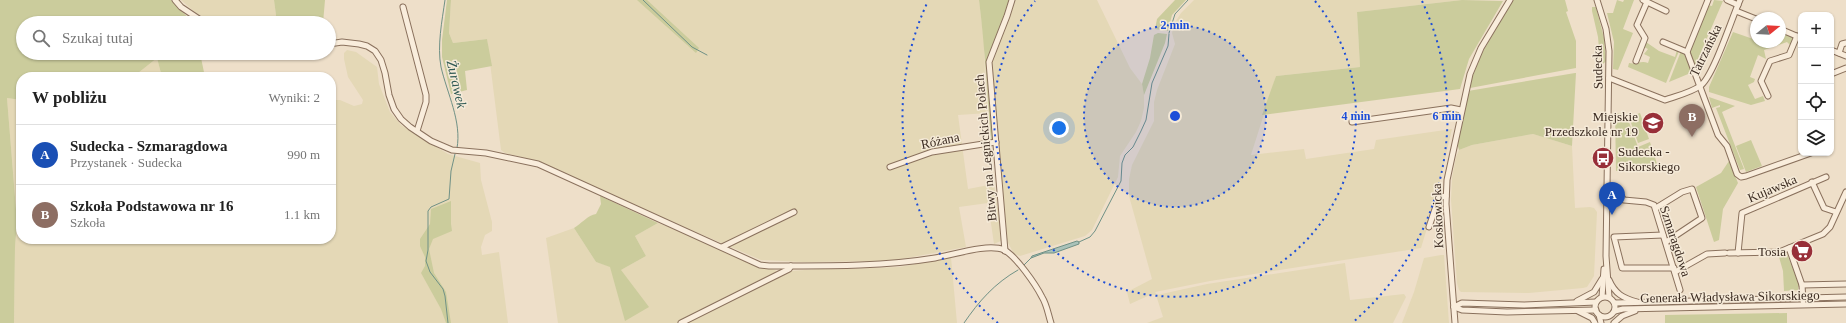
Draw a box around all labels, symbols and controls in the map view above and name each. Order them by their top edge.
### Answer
north arrow [1750,12,1786,48]
map controls [1798,12,1834,156]
button: + [1798,12,1834,48]
search box [16,16,336,60]
text: 2 min [1160,18,1190,32]
street label: Tatrzańska [1686,22,1725,79]
icon: search [30,27,52,49]
text: Szukaj tutaj [62,30,133,46]
street label: Sudecka [1590,45,1605,89]
button: − [1798,48,1834,84]
water label: Żurawek [444,59,470,110]
street label: Bitwy na Legnickich Polach [972,73,999,222]
button: locate [1798,84,1834,120]
text: W pobliżu [32,88,107,107]
text: Wyniki: 2 [268,90,320,105]
pin: B [1679,104,1705,137]
centre of rings [1168,109,1182,123]
text: 4 min [1341,109,1371,123]
text: 6 min [1432,109,1462,123]
place label: Miejskie Przedszkole nr 19 [1545,109,1638,139]
school or university icon: Miejskie Przedszkole nr 19 [1640,110,1666,136]
your location [1049,118,1069,138]
button: layers [1798,120,1834,156]
street label: Różana [919,129,961,152]
text: Sudecka - Szmaragdowa [70,138,228,154]
place label: Sudecka - Sikorskiego [1618,144,1680,174]
bus stop icon: Sudecka - Sikorskiego [1590,145,1616,171]
text: A [40,147,50,162]
text: 990 m [287,147,320,162]
text: Przystanek · Sudecka [70,155,182,170]
street label: Kujawska [1745,171,1799,206]
pin: A [1599,182,1625,215]
street label: Koskowicka [1429,183,1446,249]
text: Szkoła Podstawowa nr 16 [70,198,234,214]
street label: Szmaragdowa [1657,204,1694,279]
text: B [41,207,49,222]
text: 1.1 km [284,207,320,222]
text: Szkoła [70,215,105,230]
supermarket icon: Tosia [1789,238,1815,264]
place label: Tosia [1758,244,1786,259]
street label: Generała Władysława Sikorskiego [1640,287,1820,306]

